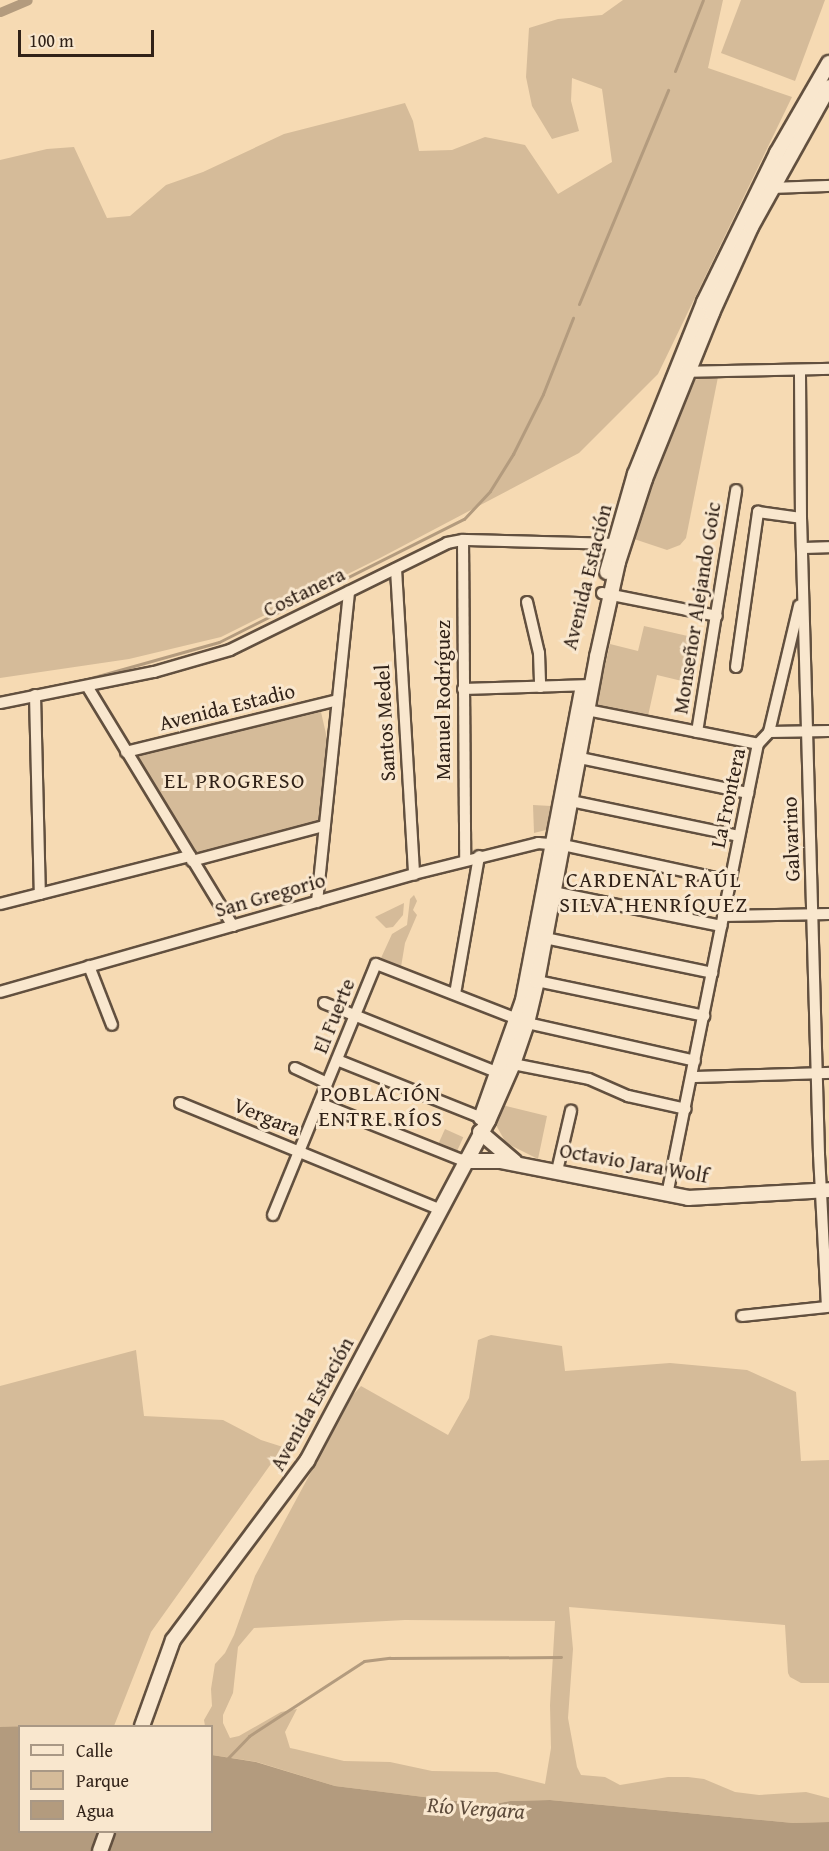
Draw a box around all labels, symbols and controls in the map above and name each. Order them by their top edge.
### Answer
scale bar [21,18,158,56]
text: 100 m [29,27,74,54]
street label: Monseñor Alejando Goic [668,500,726,716]
street label: Avenida Estación [557,502,617,652]
street label: Costanera [259,561,349,623]
street label: Manuel Rodríguez [430,620,456,780]
street label: Santos Medel [369,664,401,782]
street label: Avenida Estadio [156,678,298,736]
street label: La Frontera [705,746,751,850]
district label: EL PROGRESO [164,768,306,794]
street label: Galvarino [777,796,805,882]
district label: CARDENAL RAÚL SILVA HENRÍQUEZ [559,866,749,918]
street label: San Gregorio [212,867,328,923]
street label: El Fuerte [308,975,360,1057]
district label: POBLACIÓN ENTRE RÍOS [318,1080,444,1132]
street label: Vergara [230,1092,304,1142]
street label: Octavio Jara Wolf [558,1138,710,1188]
street label: Avenida Estación [265,1333,359,1475]
legend [18,1725,213,1833]
text: Calle [76,1737,113,1764]
text: Parque [76,1767,129,1794]
water label: Río Vergara [426,1791,526,1825]
text: Agua [76,1797,114,1824]

